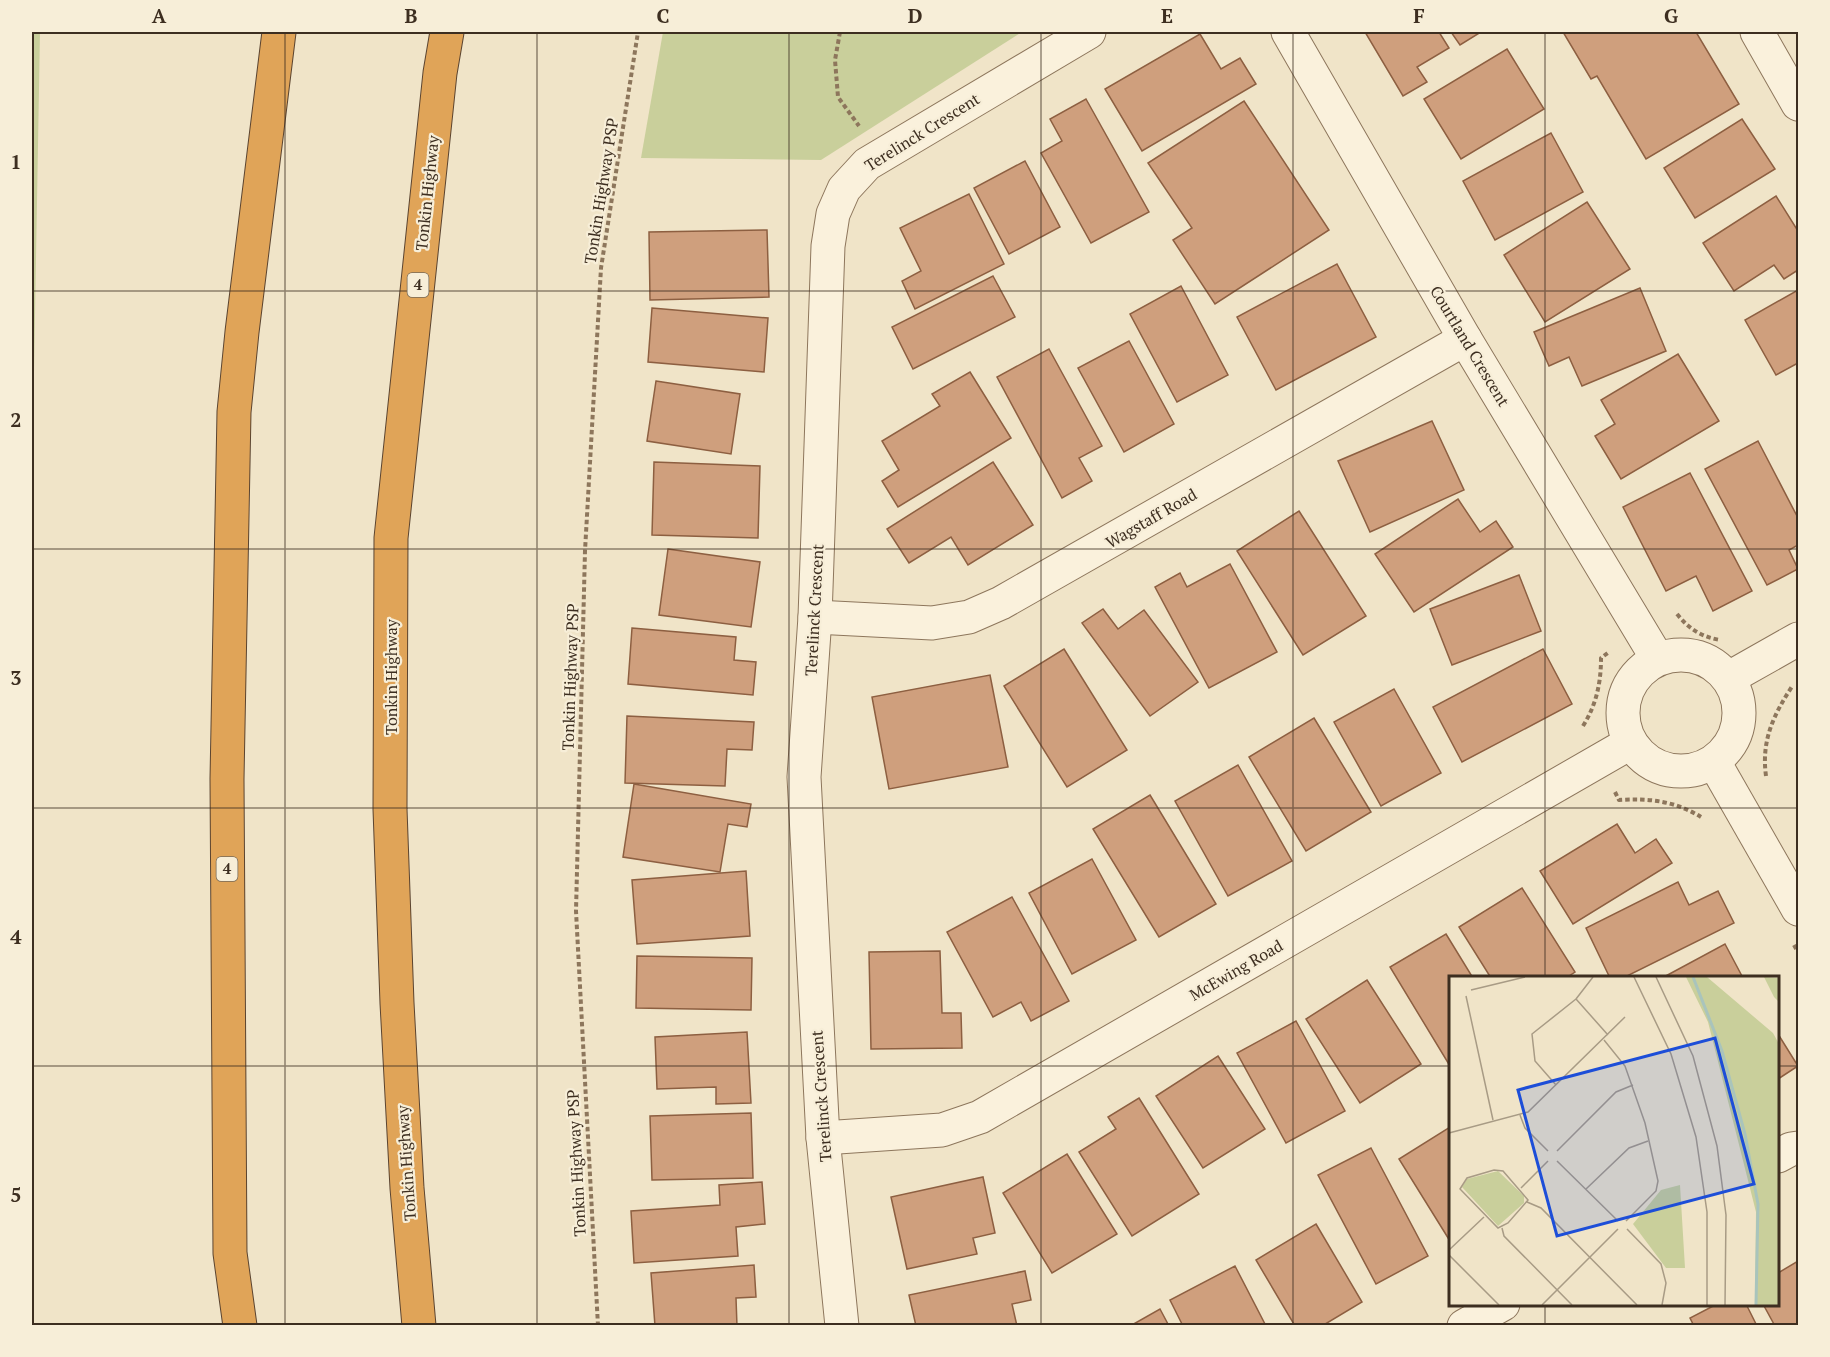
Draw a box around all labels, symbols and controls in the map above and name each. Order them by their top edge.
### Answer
text: A [152,2,167,29]
text: B [405,2,418,29]
text: C [656,2,670,29]
text: D [908,2,922,29]
text: E [1161,2,1173,29]
text: F [1413,2,1425,29]
text: G [1664,2,1678,29]
street label: Terelinck Crescent [860,88,984,176]
street label: Tonkin Highway PSP [579,117,623,265]
street label: Tonkin Highway [410,133,444,252]
text: 1 [10,148,22,175]
road number: 4 [408,273,428,297]
street label: Courtland Crescent [1425,281,1515,411]
text: 2 [10,406,22,433]
street label: Wagstaff Road [1101,483,1201,553]
street label: Terelinck Crescent [800,543,828,676]
street label: Tonkin Highway PSP [556,603,584,751]
street label: Tonkin Highway [380,618,402,735]
text: 3 [10,664,22,691]
road number: 4 [216,857,238,881]
text: 4 [10,923,22,950]
street label: McEwing Road [1185,934,1287,1006]
inset map [1449,976,1779,1306]
street label: Terelinck Crescent [805,1029,837,1163]
street label: Tonkin Highway PSP [561,1089,591,1237]
street label: Tonkin Highway [391,1104,421,1222]
text: 5 [10,1181,22,1208]

